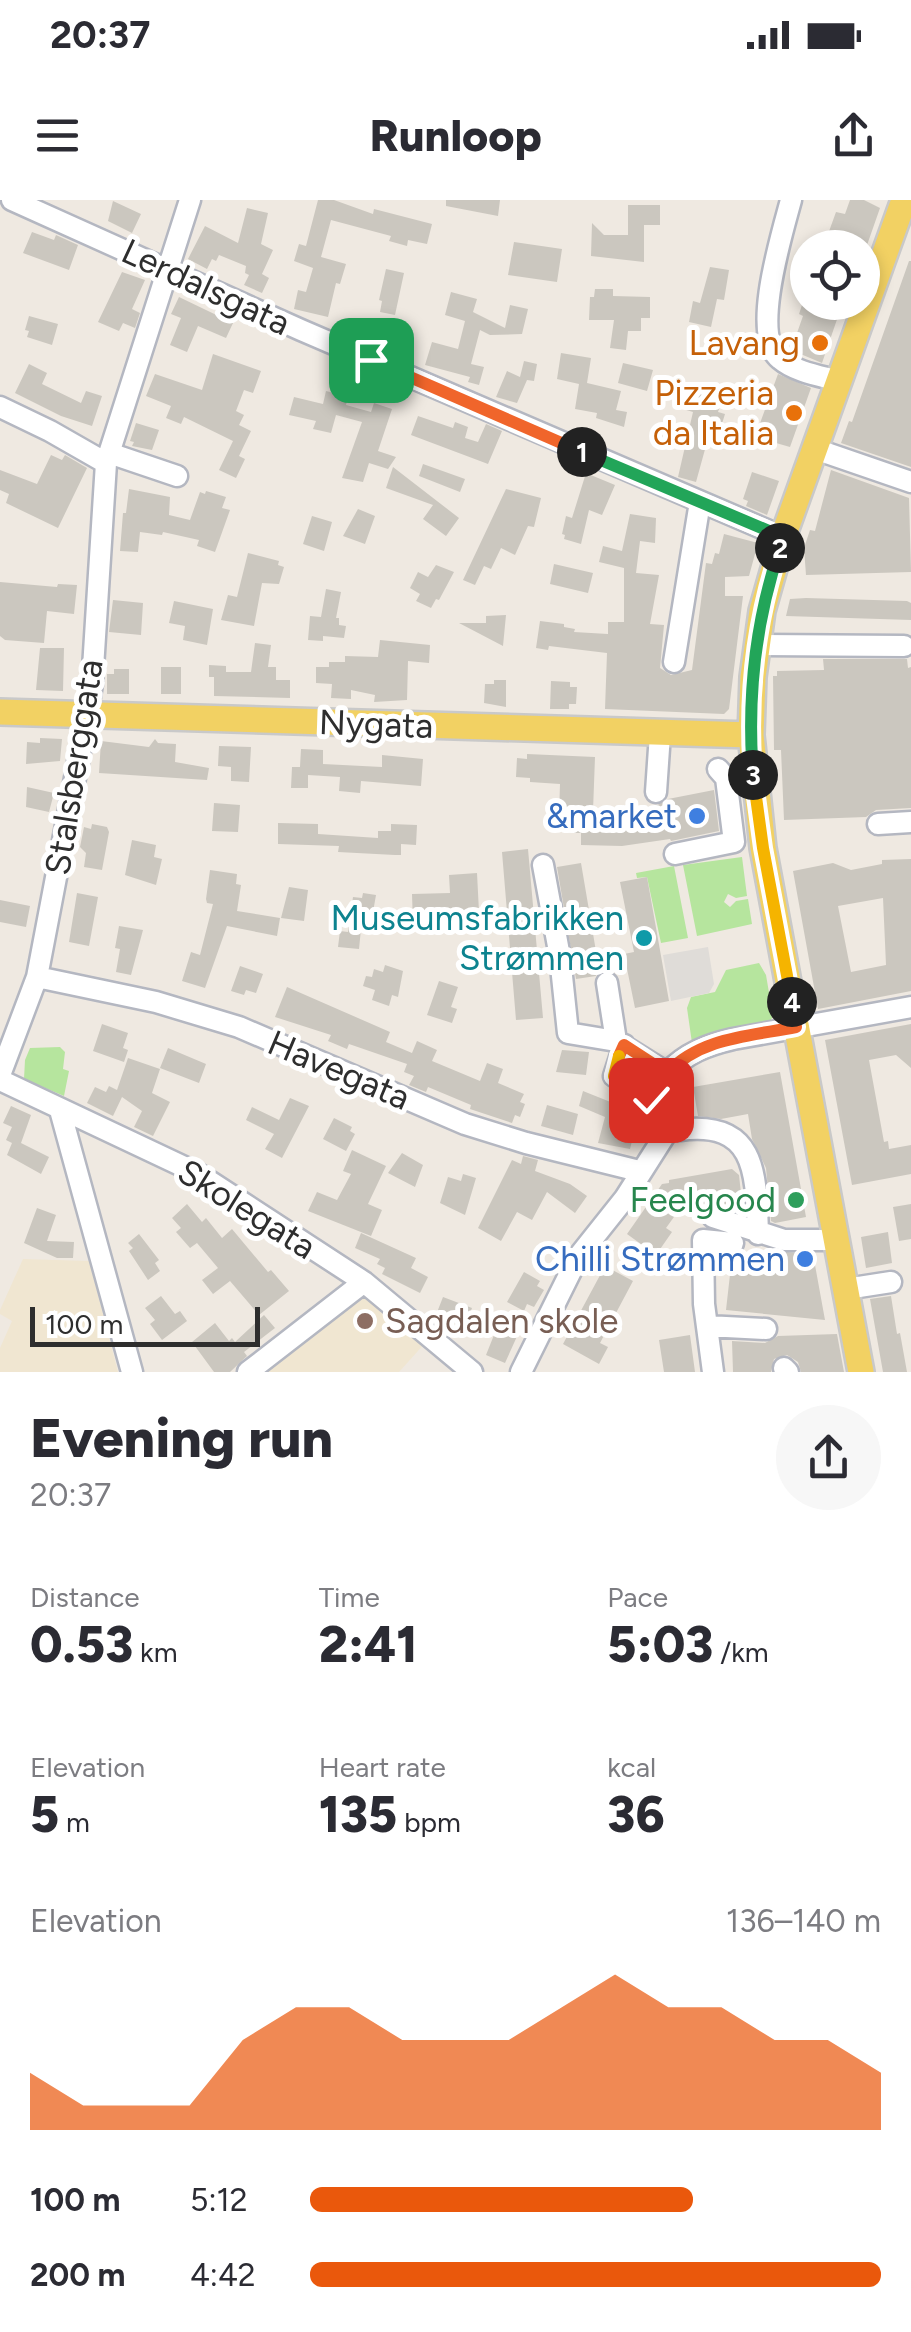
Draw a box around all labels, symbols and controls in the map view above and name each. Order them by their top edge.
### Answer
text: 20:37 [50,12,150,58]
icon: menu [30,108,85,163]
text: Runloop [369,108,542,162]
icon: share [826,108,881,163]
street label: Lerdalsgata [115,230,297,344]
map controls [790,230,880,320]
button: locate [790,230,880,320]
pin [329,318,414,403]
place label: Lavang [688,322,800,364]
marker: Lavang [809,332,831,354]
icon: arrive [344,333,399,388]
place label: Pizzeria da Italia [653,372,774,454]
marker: Pizzeria da Italia [783,402,805,424]
pin: 1 [557,427,607,477]
text: 1 [576,435,588,469]
pin: 2 [755,523,805,573]
text: 2 [772,531,788,565]
street label: Stalsberggata [36,656,112,878]
street label: Nygata [318,701,434,747]
pin: 3 [728,750,778,800]
text: 3 [745,758,761,792]
place label: &market [546,795,677,837]
marker: &market [686,805,708,827]
place label: Museumsfabrikken Strømmen [330,897,624,979]
marker: Museumsfabrikken Strømmen [633,927,655,949]
pin: 4 [767,977,817,1027]
text: 4 [783,985,801,1019]
street label: Havegata [262,1021,416,1119]
pin [609,1058,694,1143]
icon: check [624,1073,679,1128]
street label: Skolegata [170,1150,324,1268]
place label: Feelgood [630,1179,776,1221]
marker: Feelgood [785,1189,807,1211]
place label: Chilli Strømmen [535,1238,785,1280]
marker: Chilli Strømmen [794,1248,816,1270]
place label: Sagdalen skole [385,1300,618,1342]
scale bar [30,1302,260,1346]
text: 100 m [45,1307,123,1341]
marker: Sagdalen skole [354,1310,376,1332]
text: Evening run [30,1405,333,1471]
button: share [776,1405,881,1510]
text: 20:37 [30,1476,111,1514]
text: Distance [30,1580,140,1614]
text: Time [319,1580,380,1614]
text: Pace [607,1580,668,1614]
text: 0.53 [30,1614,133,1675]
text: 2:41 [319,1614,418,1675]
text: 5:03 [607,1614,713,1675]
text: km [133,1635,178,1669]
text: /km [713,1635,769,1669]
text: Elevation [30,1750,145,1784]
text: Heart rate [319,1750,446,1784]
text: kcal [607,1750,656,1784]
text: 5 [30,1784,59,1845]
text: 135 [319,1784,397,1845]
text: 36 [607,1784,665,1845]
text: m [59,1805,90,1839]
text: bpm [397,1805,461,1839]
text: Elevation [30,1902,162,1940]
text: 136–140 m [726,1902,881,1940]
text: 100 m [30,2181,121,2219]
text: 5:12 [190,2181,248,2219]
text: 200 m [30,2256,126,2294]
text: 4:42 [190,2256,256,2294]

